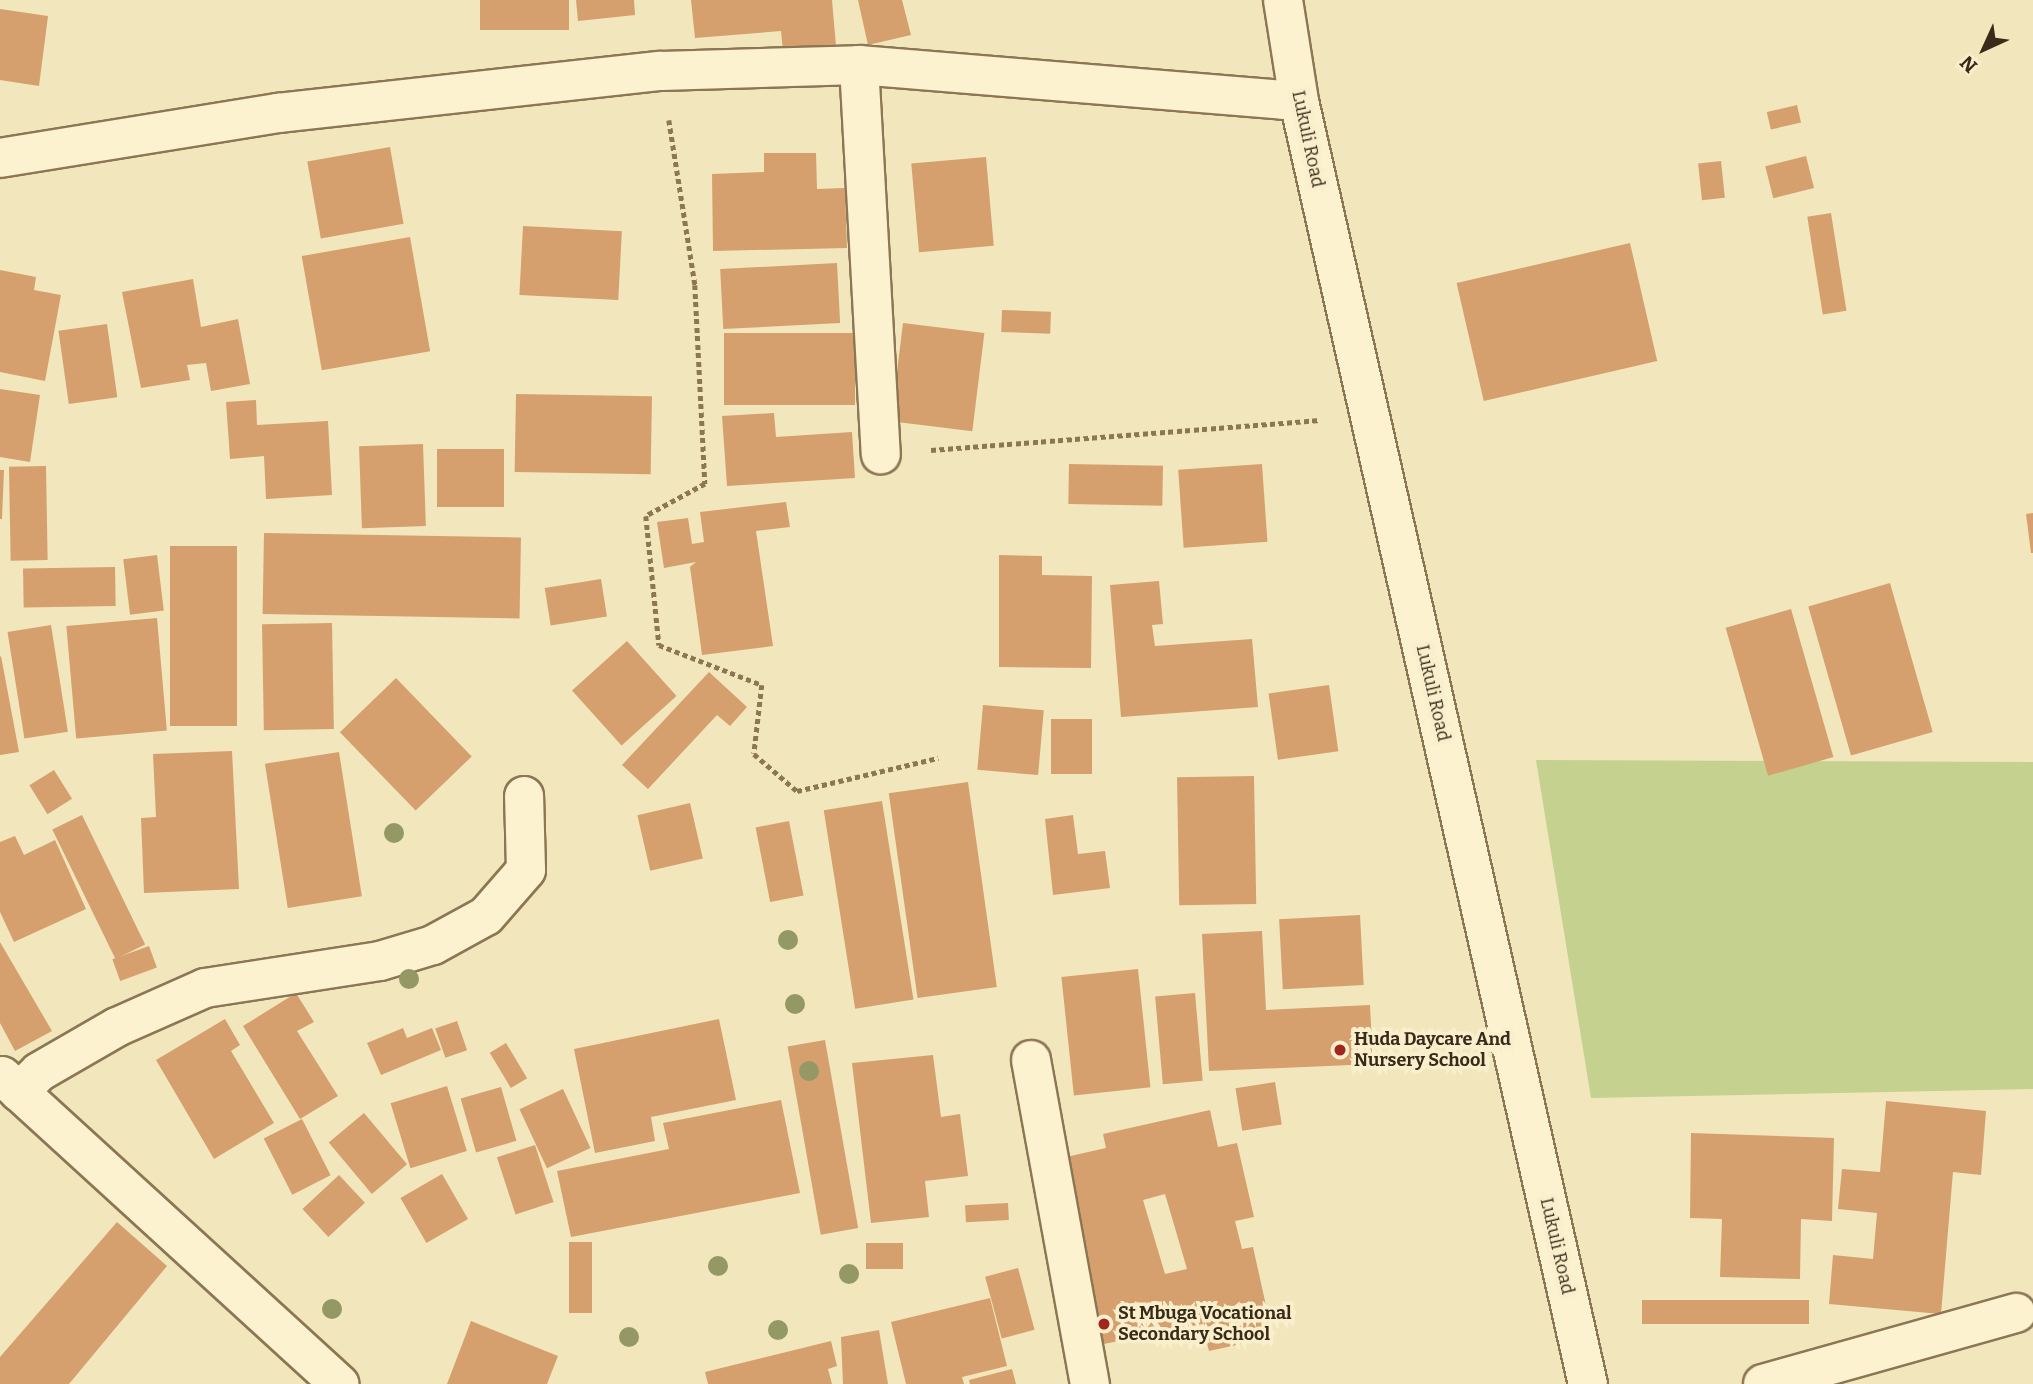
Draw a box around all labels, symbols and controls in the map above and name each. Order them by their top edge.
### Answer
north arrow [1949,14,2019,84]
text: N [1955,51,1982,78]
street label: Lukuli Road [1287,89,1329,189]
street label: Lukuli Road [1411,643,1455,743]
place label: Huda Daycare And Nursery School [1354,1029,1511,1072]
marker: Huda Daycare And Nursery School [1332,1042,1348,1058]
street label: Lukuli Road [1535,1196,1579,1296]
place label: St Mbuga Vocational Secondary School [1118,1303,1292,1346]
marker: St Mbuga Vocational Secondary School [1096,1316,1112,1332]

